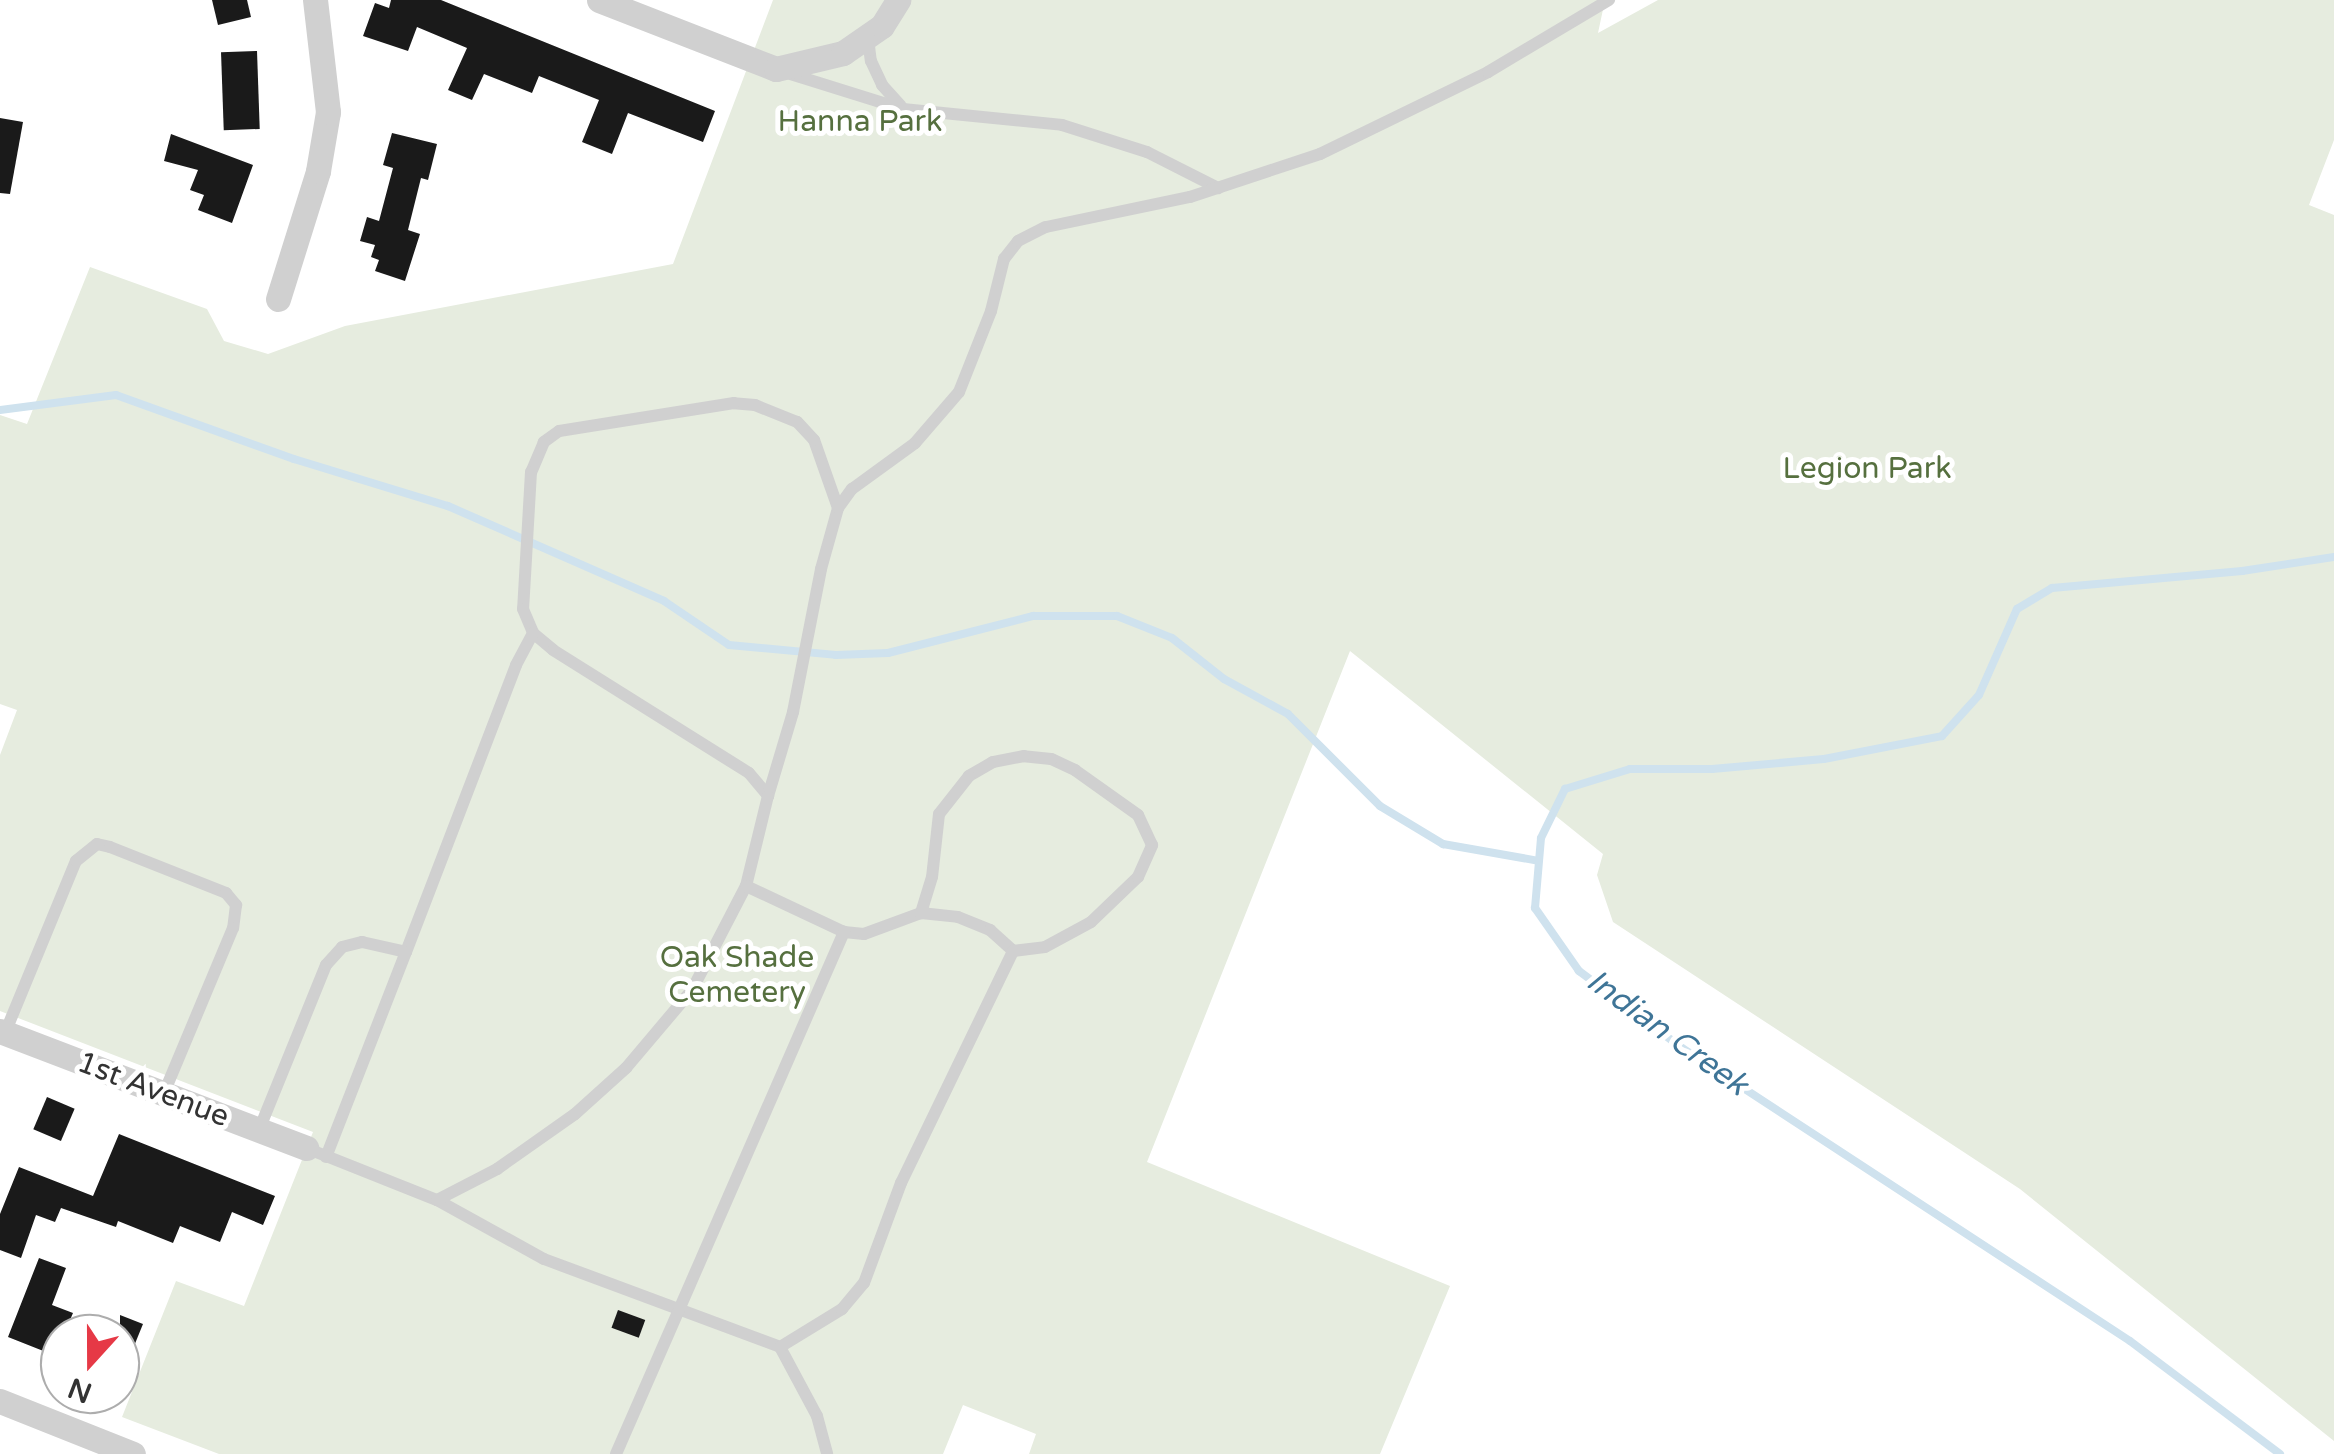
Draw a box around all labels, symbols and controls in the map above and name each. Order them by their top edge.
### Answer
park label: Hanna Park [778,104,942,140]
park label: Legion Park [1782,451,1952,487]
park label: Oak Shade Cemetery [660,940,814,1010]
water label: Indian Creek [1579,962,1755,1104]
street label: 1st Avenue [72,1045,234,1135]
north arrow [40,1314,140,1414]
text: N [63,1370,97,1410]

